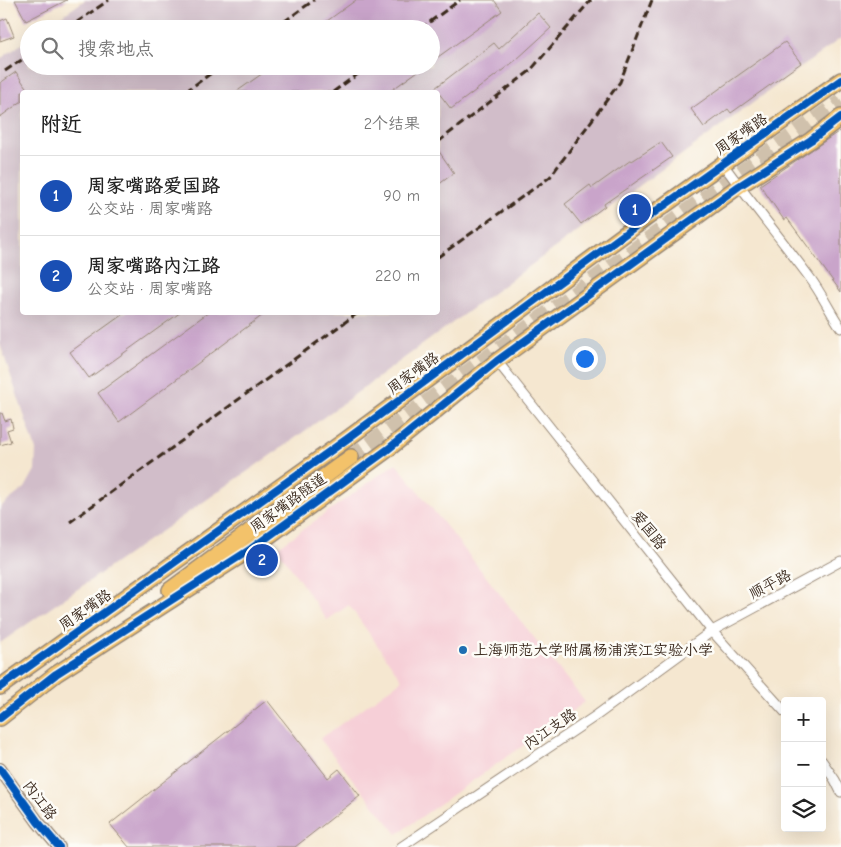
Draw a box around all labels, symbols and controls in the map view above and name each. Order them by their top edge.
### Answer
search box [20,20,440,75]
icon: search [38,34,66,62]
text: 搜索地点 [78,38,154,60]
street label: 周家嘴路 [711,109,771,159]
text: 附近 [40,112,82,136]
text: 2个结果 [364,115,420,133]
text: 周家嘴路爱国路 [87,175,220,197]
text: 1 [53,187,59,205]
text: 90 m [383,187,420,205]
pin: 1 [619,191,651,229]
text: 公交站 · 周家嘴路 [87,200,213,218]
text: 周家嘴路内江路 [87,255,220,277]
text: 2 [52,267,60,285]
text: 220 m [375,267,420,285]
text: 公交站 · 周家嘴路 [87,280,213,298]
your location [572,346,598,372]
street label: 周家嘴路 [383,348,443,398]
street label: 周家嘴路隧道 [246,469,330,537]
street label: 爱国路 [628,507,670,553]
pin: 2 [246,541,278,579]
street label: 顺平路 [746,565,794,603]
street label: 周家嘴路 [55,585,115,635]
place label: 上海师范大学附属杨浦滨江实验小学 [473,641,713,659]
marker: 上海师范大学附属杨浦滨江实验小学 [457,644,469,656]
map controls [781,697,826,832]
button: + [781,697,826,742]
street label: 内江支路 [520,705,580,753]
button: − [781,742,826,787]
street label: 内江路 [19,777,61,823]
button: layers [781,787,826,832]

